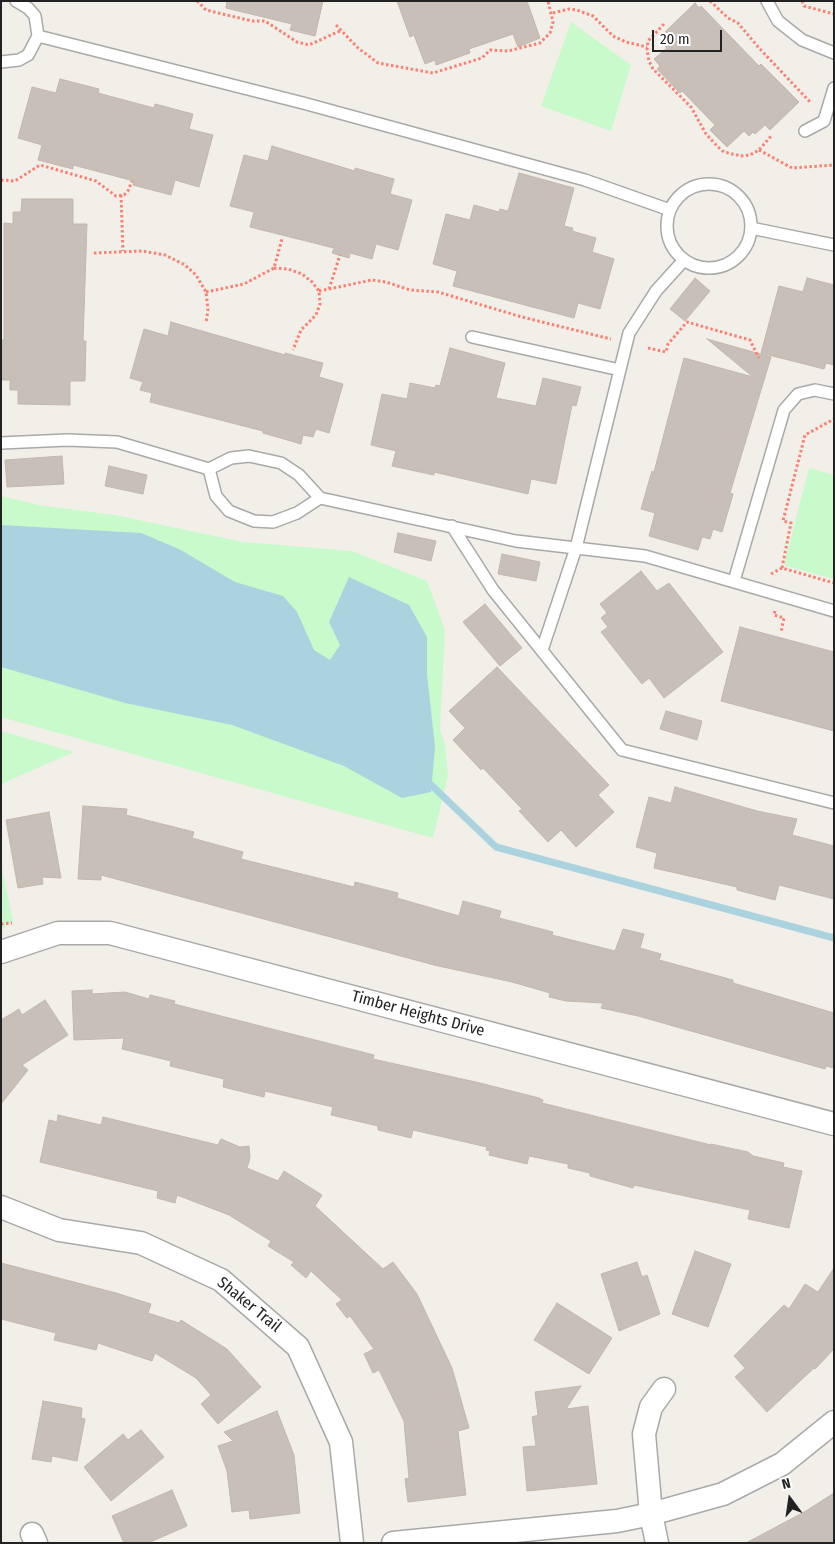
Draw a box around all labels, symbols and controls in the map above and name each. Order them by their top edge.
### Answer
scale bar [655,20,725,52]
text: 20 m [660,30,690,48]
street label: Timber Heights Drive [349,987,487,1041]
street label: Shaker Trail [213,1273,285,1337]
north arrow [765,1474,815,1524]
text: N [780,1475,792,1493]

